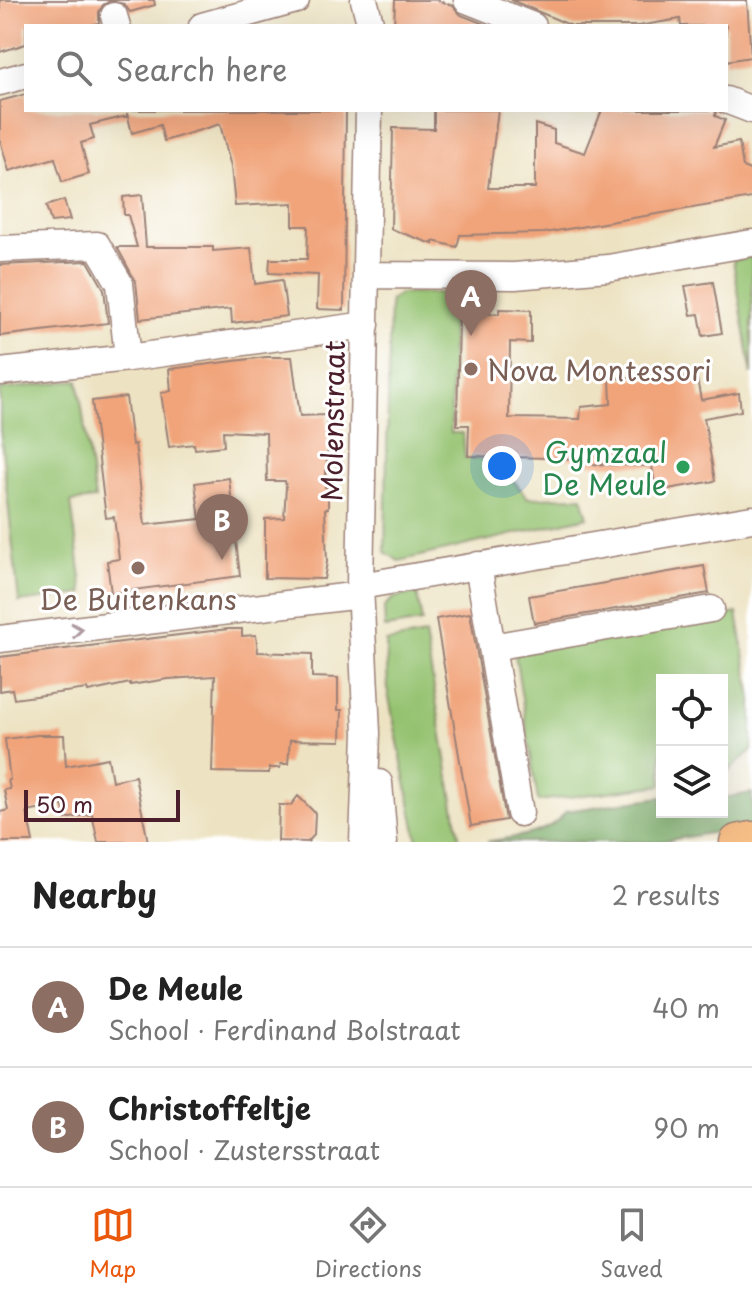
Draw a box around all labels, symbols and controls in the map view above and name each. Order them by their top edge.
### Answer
search box [24,24,728,112]
icon: search [52,46,96,90]
text: Search here [116,46,288,91]
pin: A [445,270,497,336]
street label: Molenstraat [309,340,355,502]
place label: Nova Montessori [487,348,712,391]
marker: Nova Montessori [462,360,480,378]
place label: Gymzaal De Meule [542,430,667,505]
your location [482,446,522,486]
marker: Gymzaal De Meule [674,458,692,476]
pin: B [196,494,248,560]
marker: De Buitenkans [129,559,147,577]
place label: De Buitenkans [39,577,237,620]
one-way arrow [71,622,84,639]
map controls [656,674,728,818]
button: locate [656,674,728,746]
button: layers [656,746,728,818]
scale bar [24,786,180,822]
text: 50 m [36,787,93,820]
text: Nearby [32,868,157,920]
text: 2 results [612,875,720,914]
text: De Meule [108,965,243,1010]
text: A [48,988,68,1027]
text: 40 m [652,988,720,1027]
text: School · Ferdinand Bolstraat [108,1010,461,1049]
text: Christoffeltje [108,1085,311,1130]
text: B [49,1108,67,1147]
text: 90 m [653,1108,720,1147]
text: School · Zustersstraat [108,1130,380,1169]
tab: Map [89,1203,136,1284]
tab: Directions [315,1203,422,1284]
tab: Saved [600,1203,663,1284]

